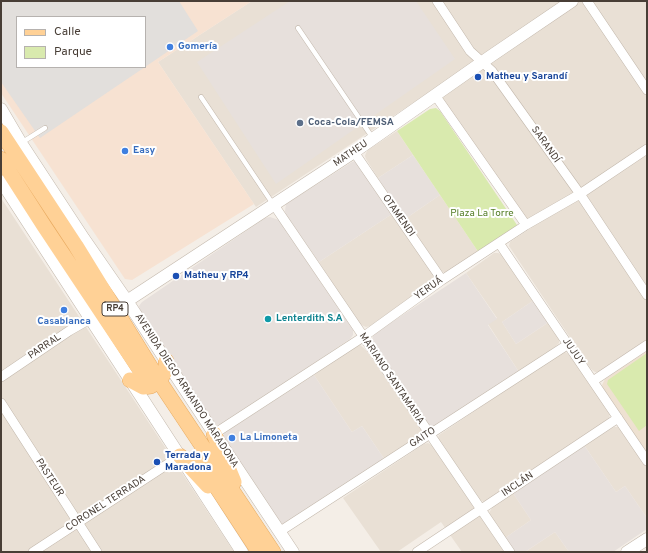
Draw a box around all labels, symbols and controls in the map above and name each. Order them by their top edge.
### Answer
legend [16,16,146,68]
text: Calle [54,24,81,40]
place label: Gomería [178,41,217,53]
marker: Gomería [165,42,175,52]
text: Parque [54,44,92,60]
place label: Matheu y Sarandí [486,71,567,83]
marker: Matheu y Sarandí [473,72,483,82]
place label: Coca-Cola/FEMSA [308,117,394,129]
marker: Coca-Cola/FEMSA [295,118,305,128]
street label: SARANDÍ [528,124,562,166]
street label: MATHEU [331,138,371,170]
place label: Easy [133,145,155,157]
marker: Easy [120,146,130,156]
street label: OTAMENDI [379,193,417,239]
park label: Plaza La Torre [450,208,514,220]
place label: Matheu y RP4 [184,270,249,282]
marker: Matheu y RP4 [171,271,181,281]
street label: YERUÁ [412,275,446,303]
road number: RP4 [102,302,128,316]
marker: Casablanca [59,305,69,315]
street label: AVENIDA DIEGO ARMANDO MARADONA [132,312,240,470]
place label: Lenterdith S.A [276,313,343,325]
marker: Lenterdith S.A [263,314,273,324]
place label: Casablanca [37,316,91,328]
street label: MARIANO SANTAMARIA [356,331,426,427]
street label: PARRAL [26,332,64,362]
street label: JUJUY [559,336,587,368]
street label: GAITO [408,425,438,451]
place label: La Limoneta [240,432,298,444]
marker: La Limoneta [227,433,237,443]
place label: Terrada y Maradona [165,450,211,474]
street label: PASTEUR [32,457,66,499]
marker: Terrada y Maradona [152,457,162,467]
street label: INCLÁN [500,470,536,500]
street label: CORONEL TERRADA [64,474,148,534]

